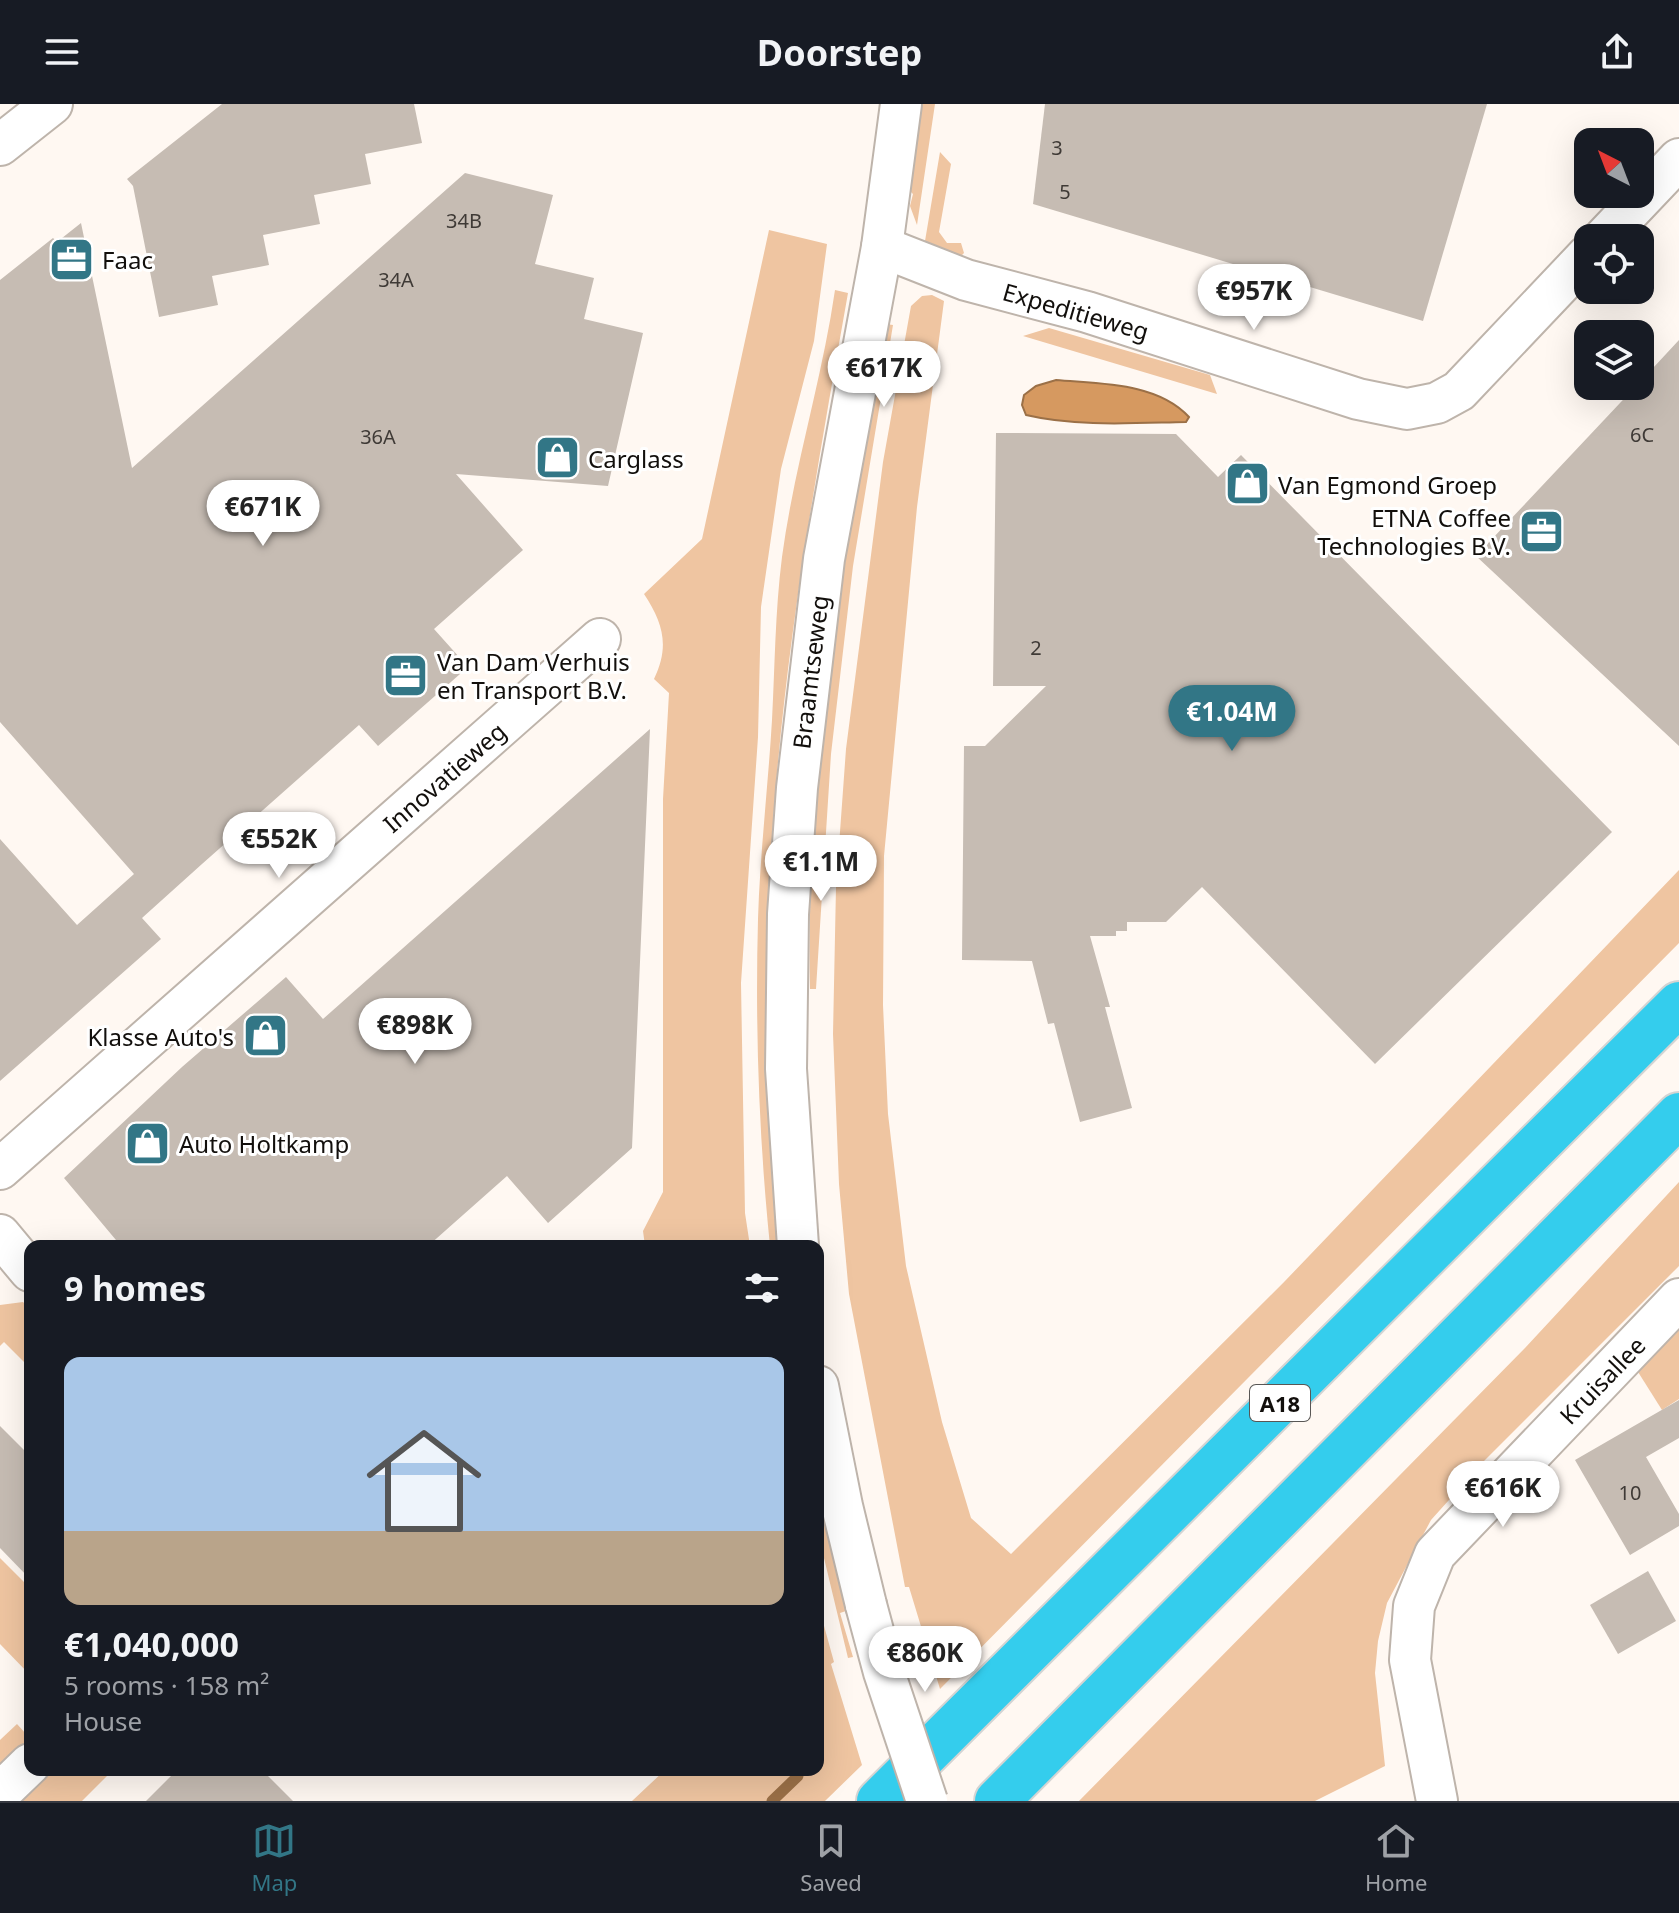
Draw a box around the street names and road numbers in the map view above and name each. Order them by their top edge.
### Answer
street label: Expeditieweg [999,274,1153,348]
street label: Braamtseweg [784,593,836,751]
street label: Innovatieweg [376,714,512,840]
street label: Kruisallee [1552,1329,1652,1431]
road number: A18 [1250,1385,1310,1421]

